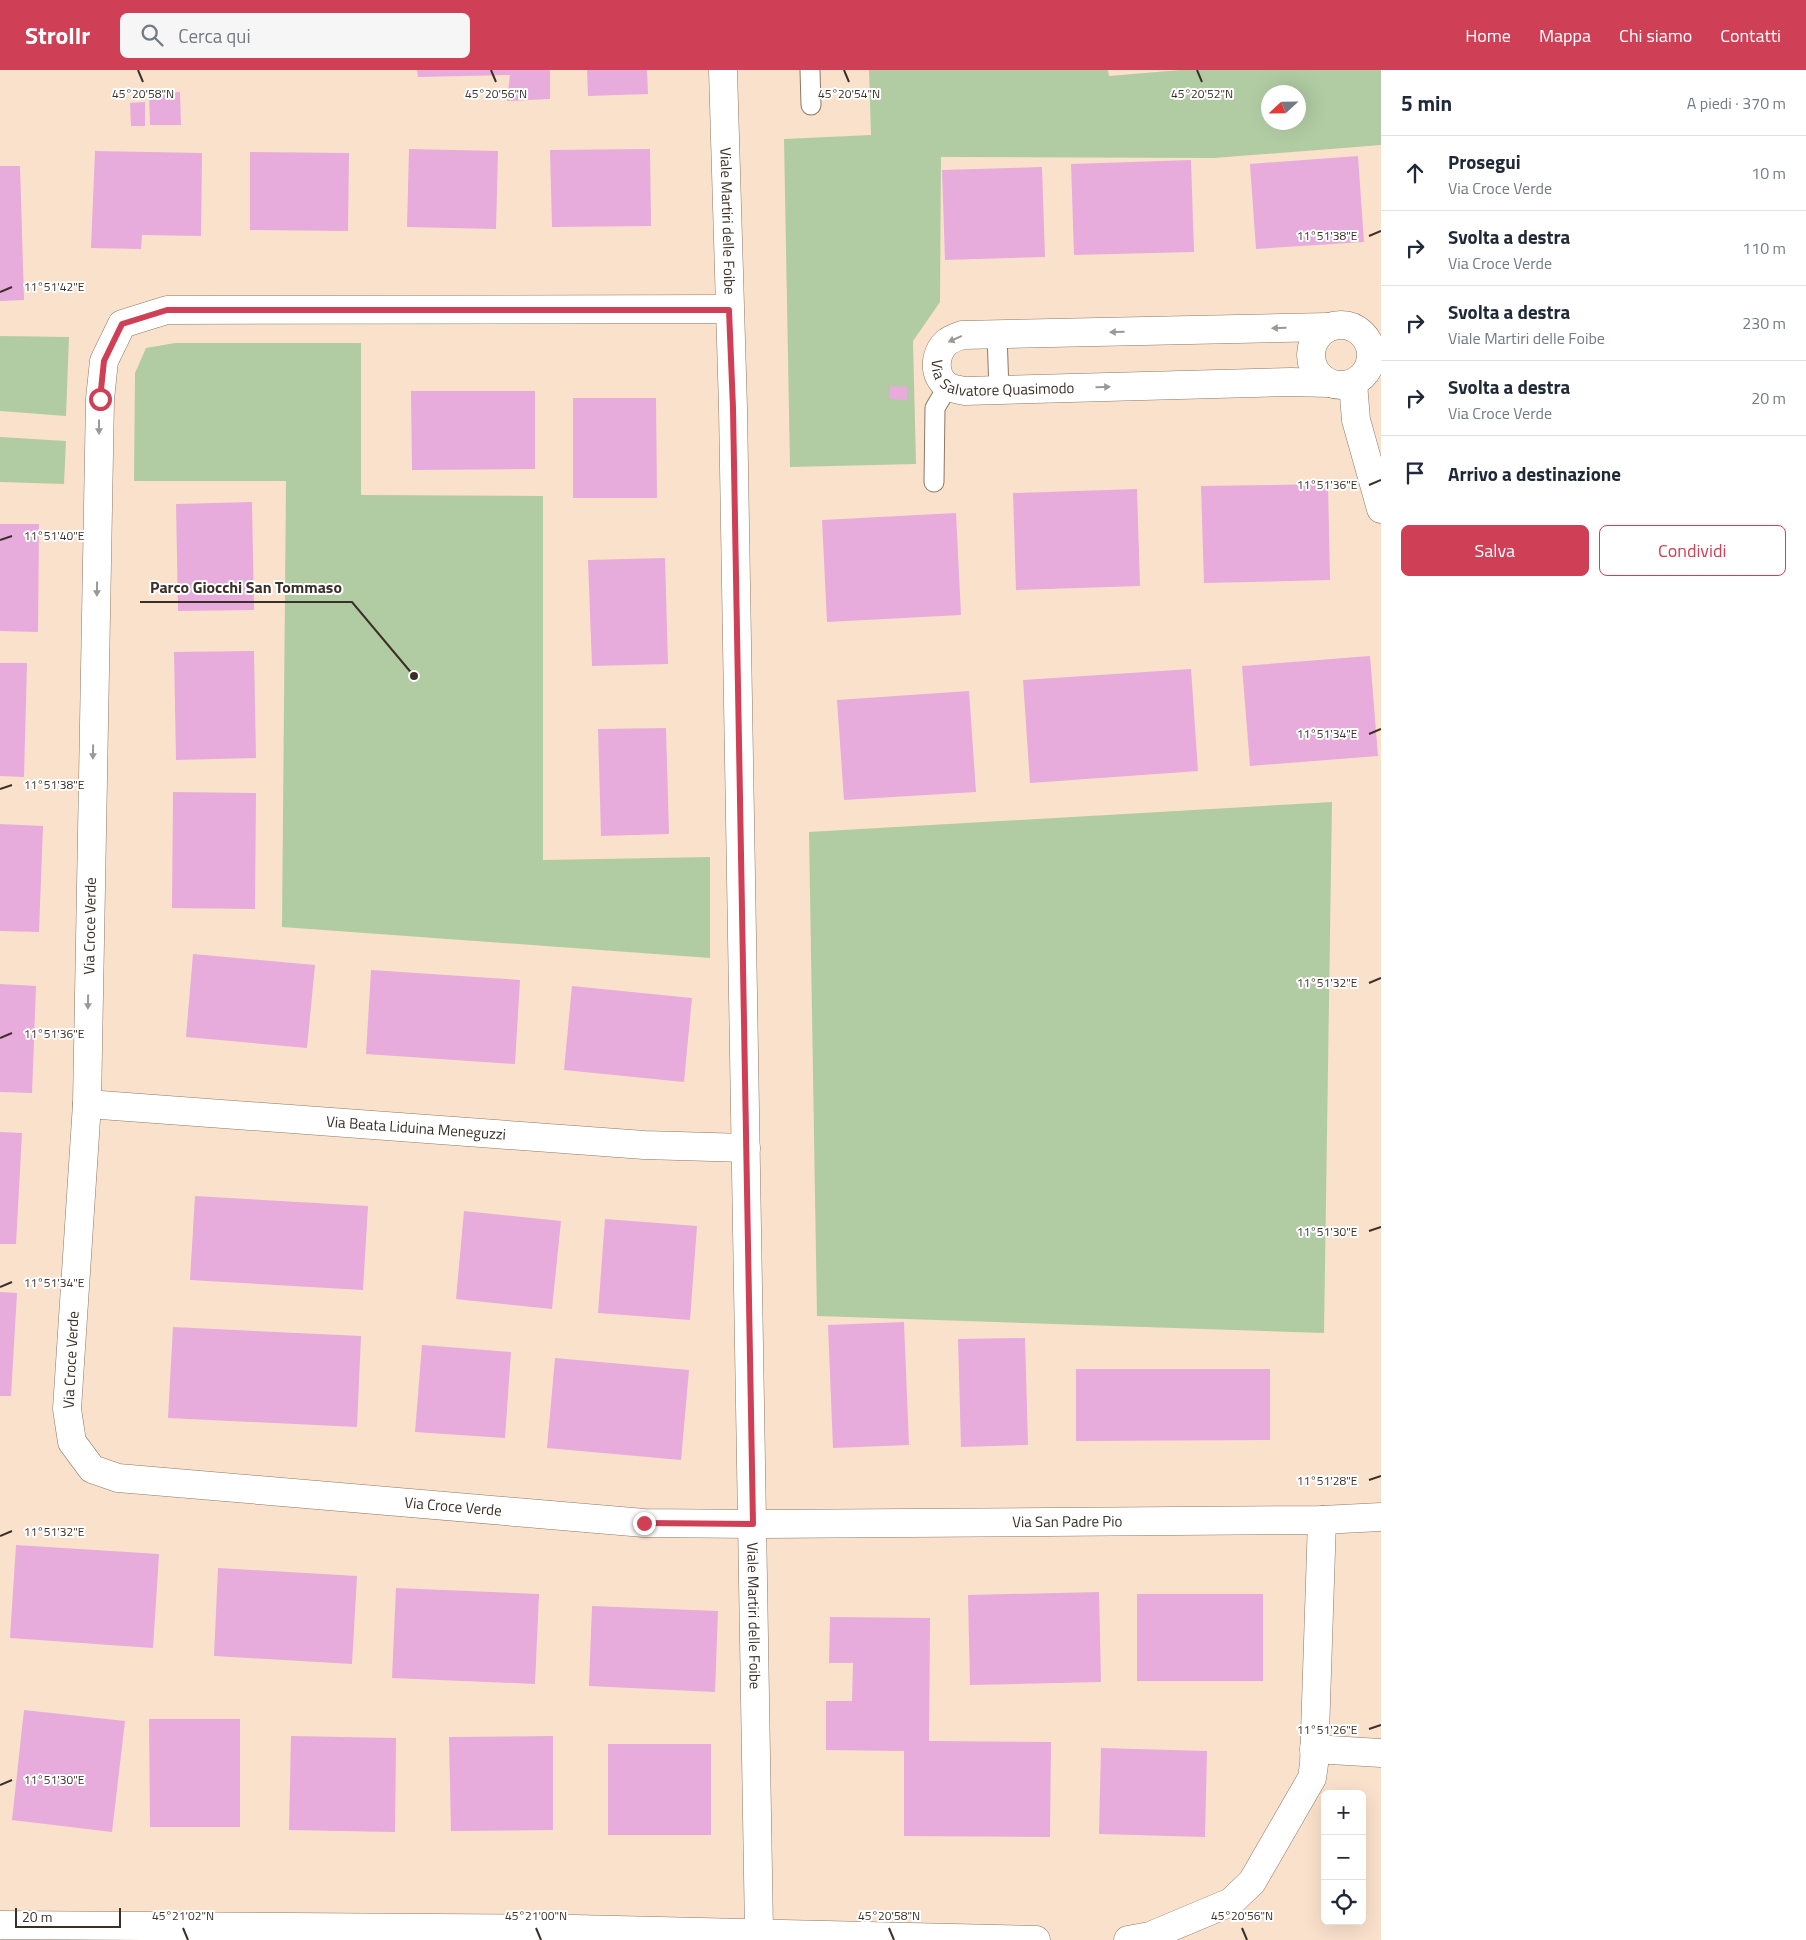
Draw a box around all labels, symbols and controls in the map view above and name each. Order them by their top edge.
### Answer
search box [120,13,470,58]
text: Strollr [25,17,90,53]
icon: search [138,21,166,49]
text: Cerca qui [178,21,251,50]
text: Home [1465,22,1511,49]
text: Mappa [1539,22,1591,49]
text: Chi siamo [1619,22,1692,49]
text: Contatti [1720,22,1781,49]
text: 45°20'58"N [112,84,174,103]
text: 45°20'56"N [465,84,527,103]
text: 45°20'54"N [818,84,880,103]
text: 45°20'52"N [1171,84,1233,103]
north arrow [1261,85,1306,130]
text: 5 min [1401,87,1452,119]
text: A piedi · 370 m [1687,91,1786,115]
street label: Viale Martiri delle Foibe [714,147,742,295]
text: Prosegui [1448,147,1521,176]
icon: ahead [1401,159,1429,187]
text: 10 m [1751,161,1786,185]
text: Via Croce Verde [1448,176,1552,200]
text: Svolta a destra [1448,222,1570,251]
text: 11°51'38"E [1297,226,1358,245]
icon: right [1401,234,1429,262]
text: 110 m [1742,236,1786,260]
text: Via Croce Verde [1448,251,1552,275]
text: 11°51'42"E [24,277,85,296]
text: Svolta a destra [1448,297,1570,326]
icon: right [1401,309,1429,337]
text: 230 m [1742,311,1786,335]
one-way arrow [1271,324,1287,332]
text: Viale Martiri delle Foibe [1448,326,1605,350]
one-way arrow [1108,328,1124,336]
one-way arrow [948,335,962,343]
street label: Via Salvatore Quasimodo [926,359,1075,402]
text: Svolta a destra [1448,372,1570,401]
one-way arrow [1095,383,1111,391]
icon: right [1401,384,1429,412]
text: 20 m [1751,386,1786,410]
route start [89,388,112,411]
text: Via Croce Verde [1448,401,1552,425]
one-way arrow [95,419,103,435]
icon: arrive [1401,459,1429,487]
text: Arrivo a destinazione [1448,459,1621,488]
text: 11°51'36"E [1297,475,1358,494]
button: Salva [1401,525,1589,576]
button: Condividi [1599,525,1786,576]
text: 11°51'40"E [24,526,85,545]
callout: Parco Giocchi San Tommaso [140,571,352,602]
text: Parco Giocchi San Tommaso [150,575,342,599]
one-way arrow [92,581,100,597]
text: 11°51'34"E [1297,724,1358,743]
one-way arrow [89,744,97,760]
text: 11°51'38"E [24,775,85,794]
street label: Via Croce Verde [77,877,102,975]
text: 11°51'32"E [1297,973,1358,992]
one-way arrow [84,994,92,1010]
text: 11°51'36"E [24,1024,85,1043]
street label: Via Beata Liduina Meneguzzi [325,1110,507,1146]
text: 11°51'30"E [1297,1222,1358,1241]
text: 11°51'34"E [24,1273,85,1292]
street label: Via Croce Verde [56,1311,85,1409]
text: 11°51'28"E [1297,1471,1358,1490]
street label: Via Croce Verde [403,1491,503,1522]
street label: Via San Padre Pio [1012,1509,1123,1533]
route end [633,1512,656,1535]
text: 11°51'32"E [24,1522,85,1541]
street label: Viale Martiri delle Foibe [741,1542,767,1689]
text: 11°51'26"E [1297,1720,1358,1739]
text: 11°51'30"E [24,1770,85,1789]
map controls [1321,1790,1366,1925]
button: + [1321,1790,1366,1835]
button: − [1321,1835,1366,1880]
button: locate [1321,1880,1366,1925]
scale bar [15,1905,121,1928]
text: 20 m [22,1906,52,1927]
text: 45°21'02"N [152,1906,214,1925]
text: 45°21'00"N [505,1906,567,1925]
text: 45°20'58"N [858,1906,920,1925]
text: 45°20'56"N [1211,1906,1273,1925]

